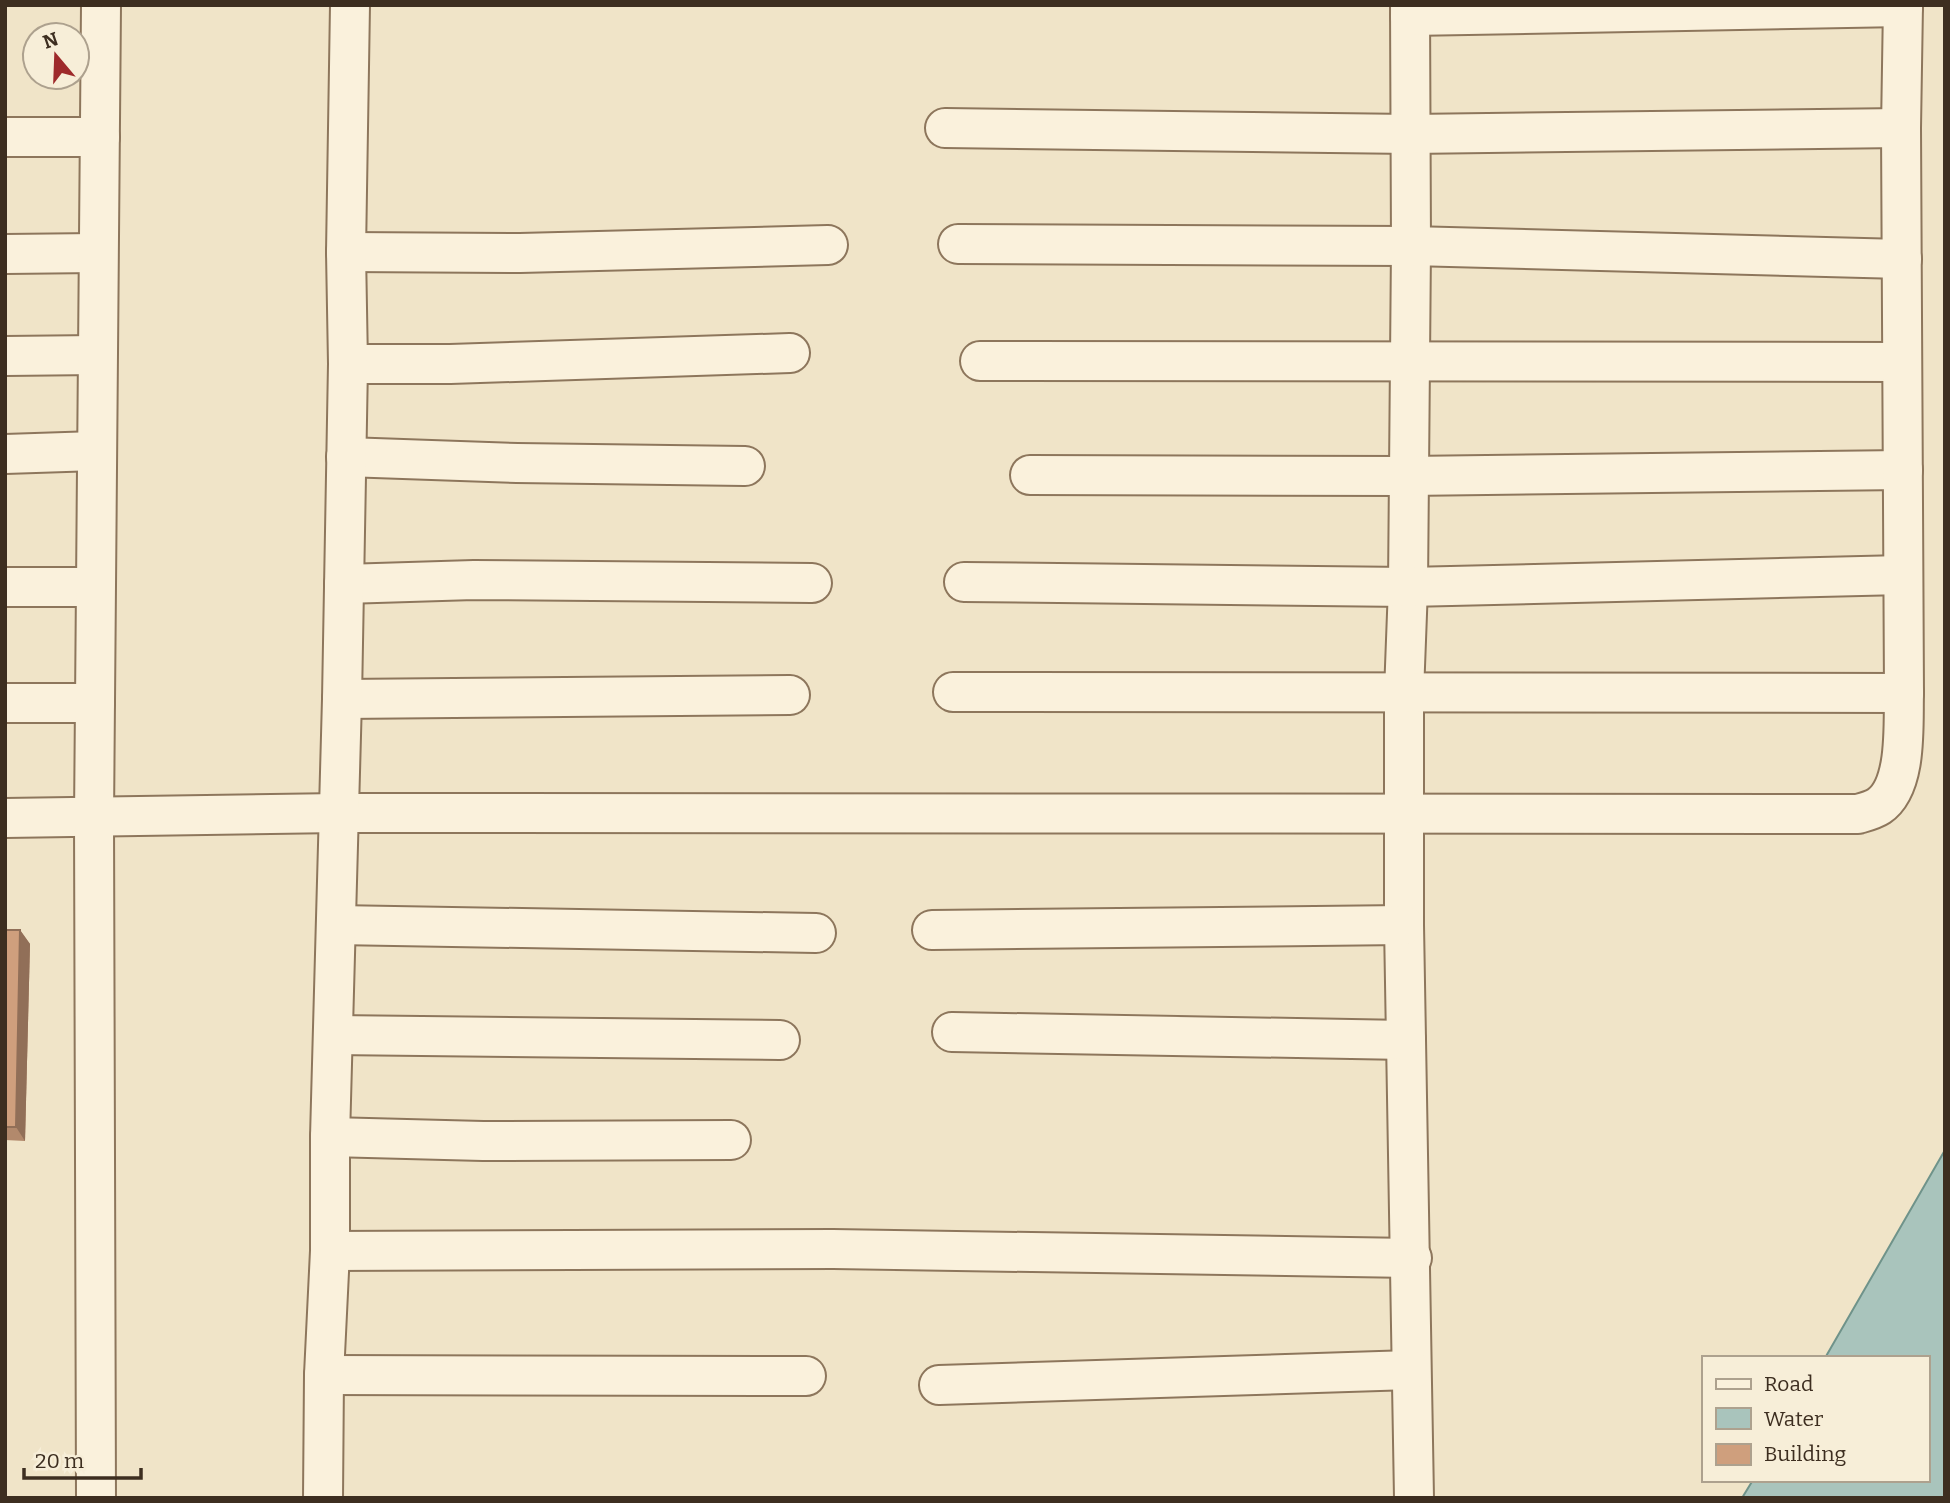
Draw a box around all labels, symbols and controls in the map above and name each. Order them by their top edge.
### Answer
north arrow [21,21,91,91]
text: N [40,27,62,54]
legend [1702,1356,1929,1482]
text: Road [1764,1371,1813,1397]
text: Water [1764,1406,1823,1432]
scale bar [24,1436,142,1480]
text: Building [1764,1441,1847,1467]
text: 20 m [35,1448,84,1474]

